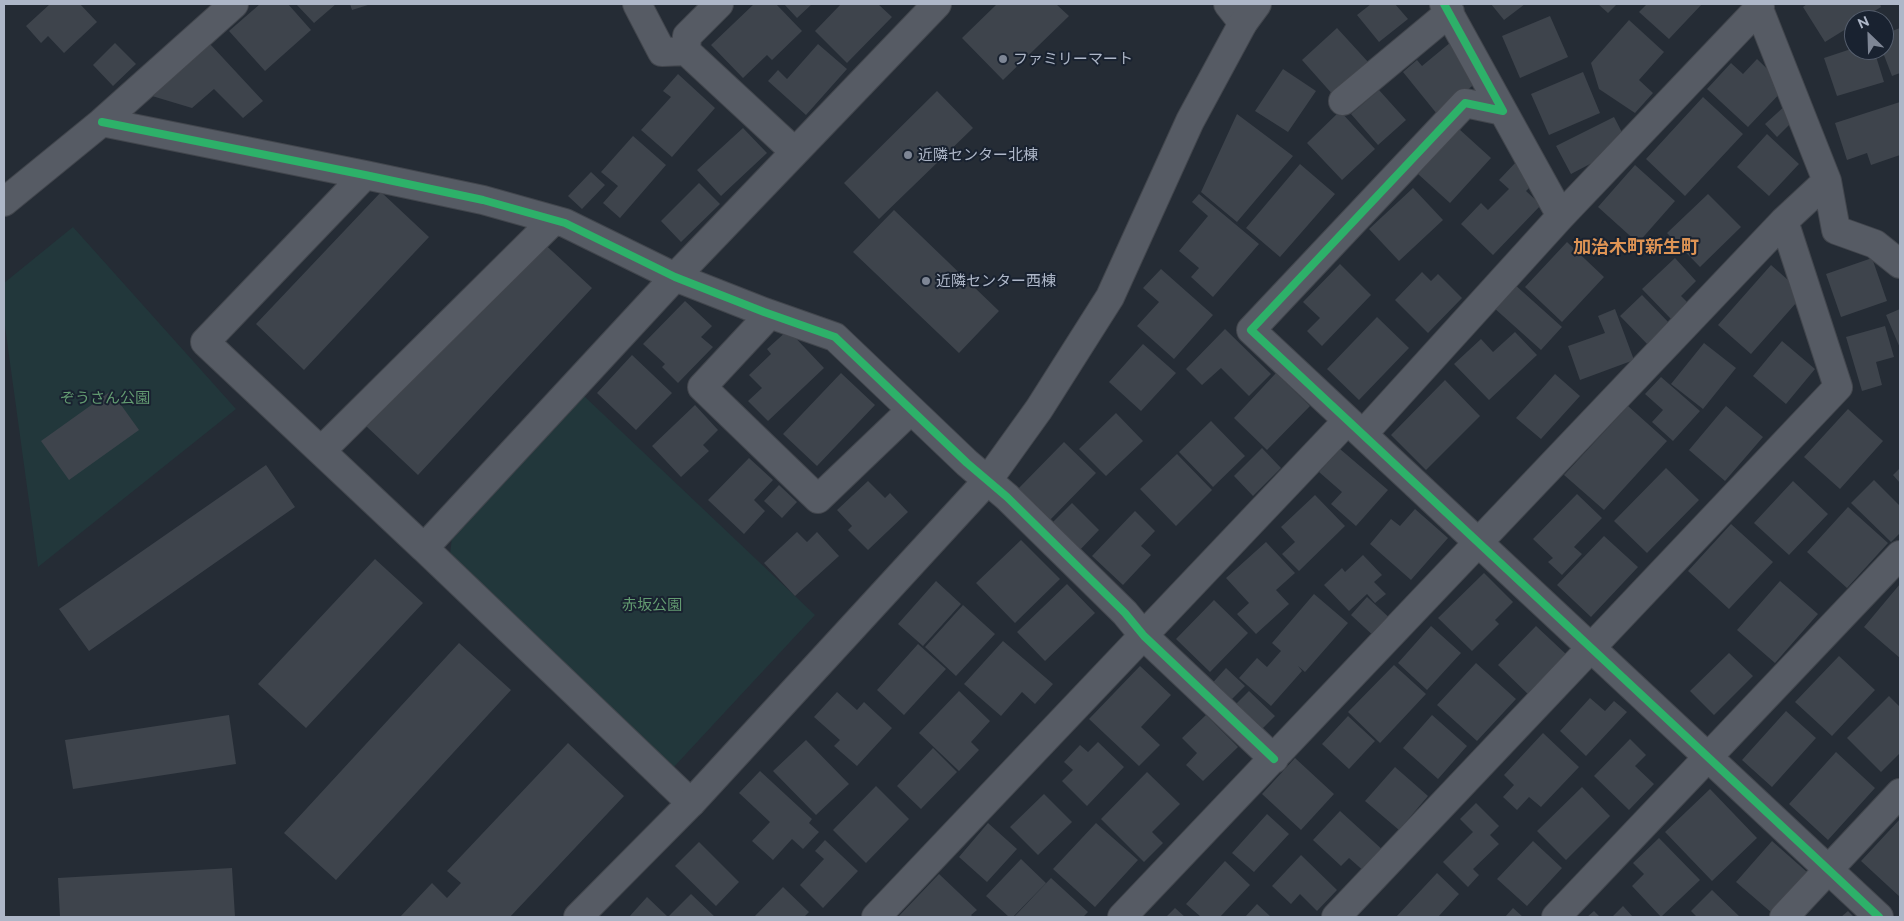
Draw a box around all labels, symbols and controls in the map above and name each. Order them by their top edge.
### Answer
north arrow [1844,10,1894,60]
text: N [1855,13,1871,32]
place label: ファミリーマート [1013,50,1133,68]
marker: ファミリーマート [997,53,1009,65]
place label: 近隣センター北棟 [918,146,1038,164]
marker: 近隣センター北棟 [902,149,914,161]
district label: 加治木町新生町 [1573,237,1699,259]
place label: 近隣センター西棟 [936,272,1056,290]
marker: 近隣センター西棟 [920,275,932,287]
park label: ぞうさん公園 [60,389,150,407]
park label: 赤坂公園 [622,596,682,614]

